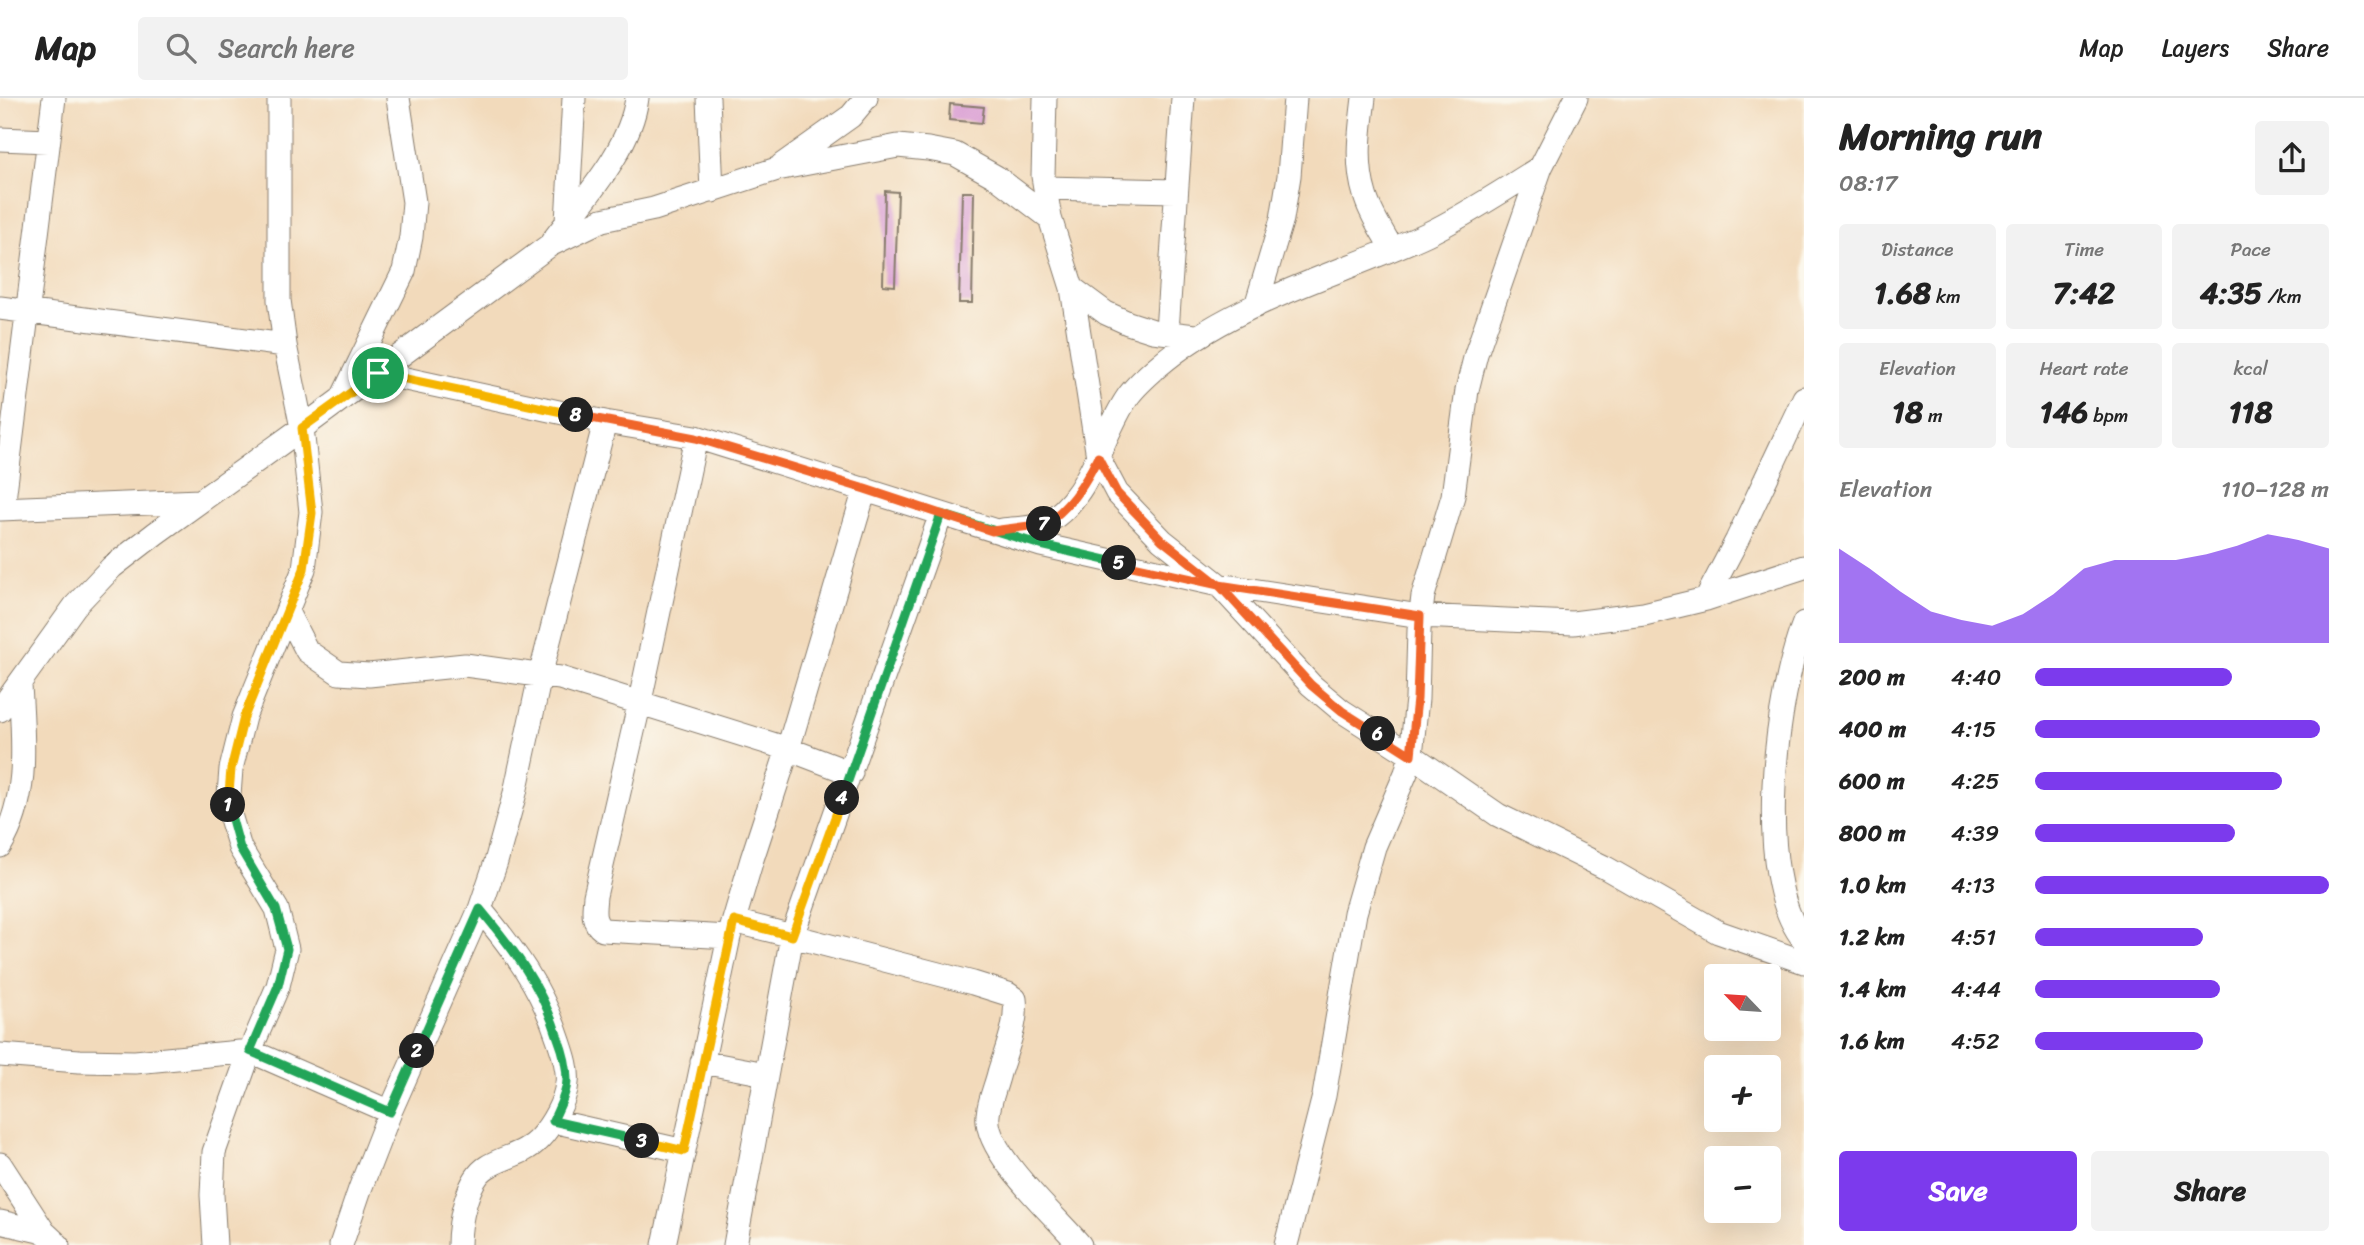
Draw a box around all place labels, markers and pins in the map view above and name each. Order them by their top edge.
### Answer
pin [348,343,408,403]
pin: 8 [558,398,594,432]
pin: 7 [1026,506,1062,542]
pin: 5 [1102,546,1136,580]
pin: 6 [1360,716,1396,752]
pin: 4 [824,780,860,816]
pin: 1 [210,788,246,822]
pin: 2 [400,1034,434,1068]
pin: 3 [624,1124,660,1158]

